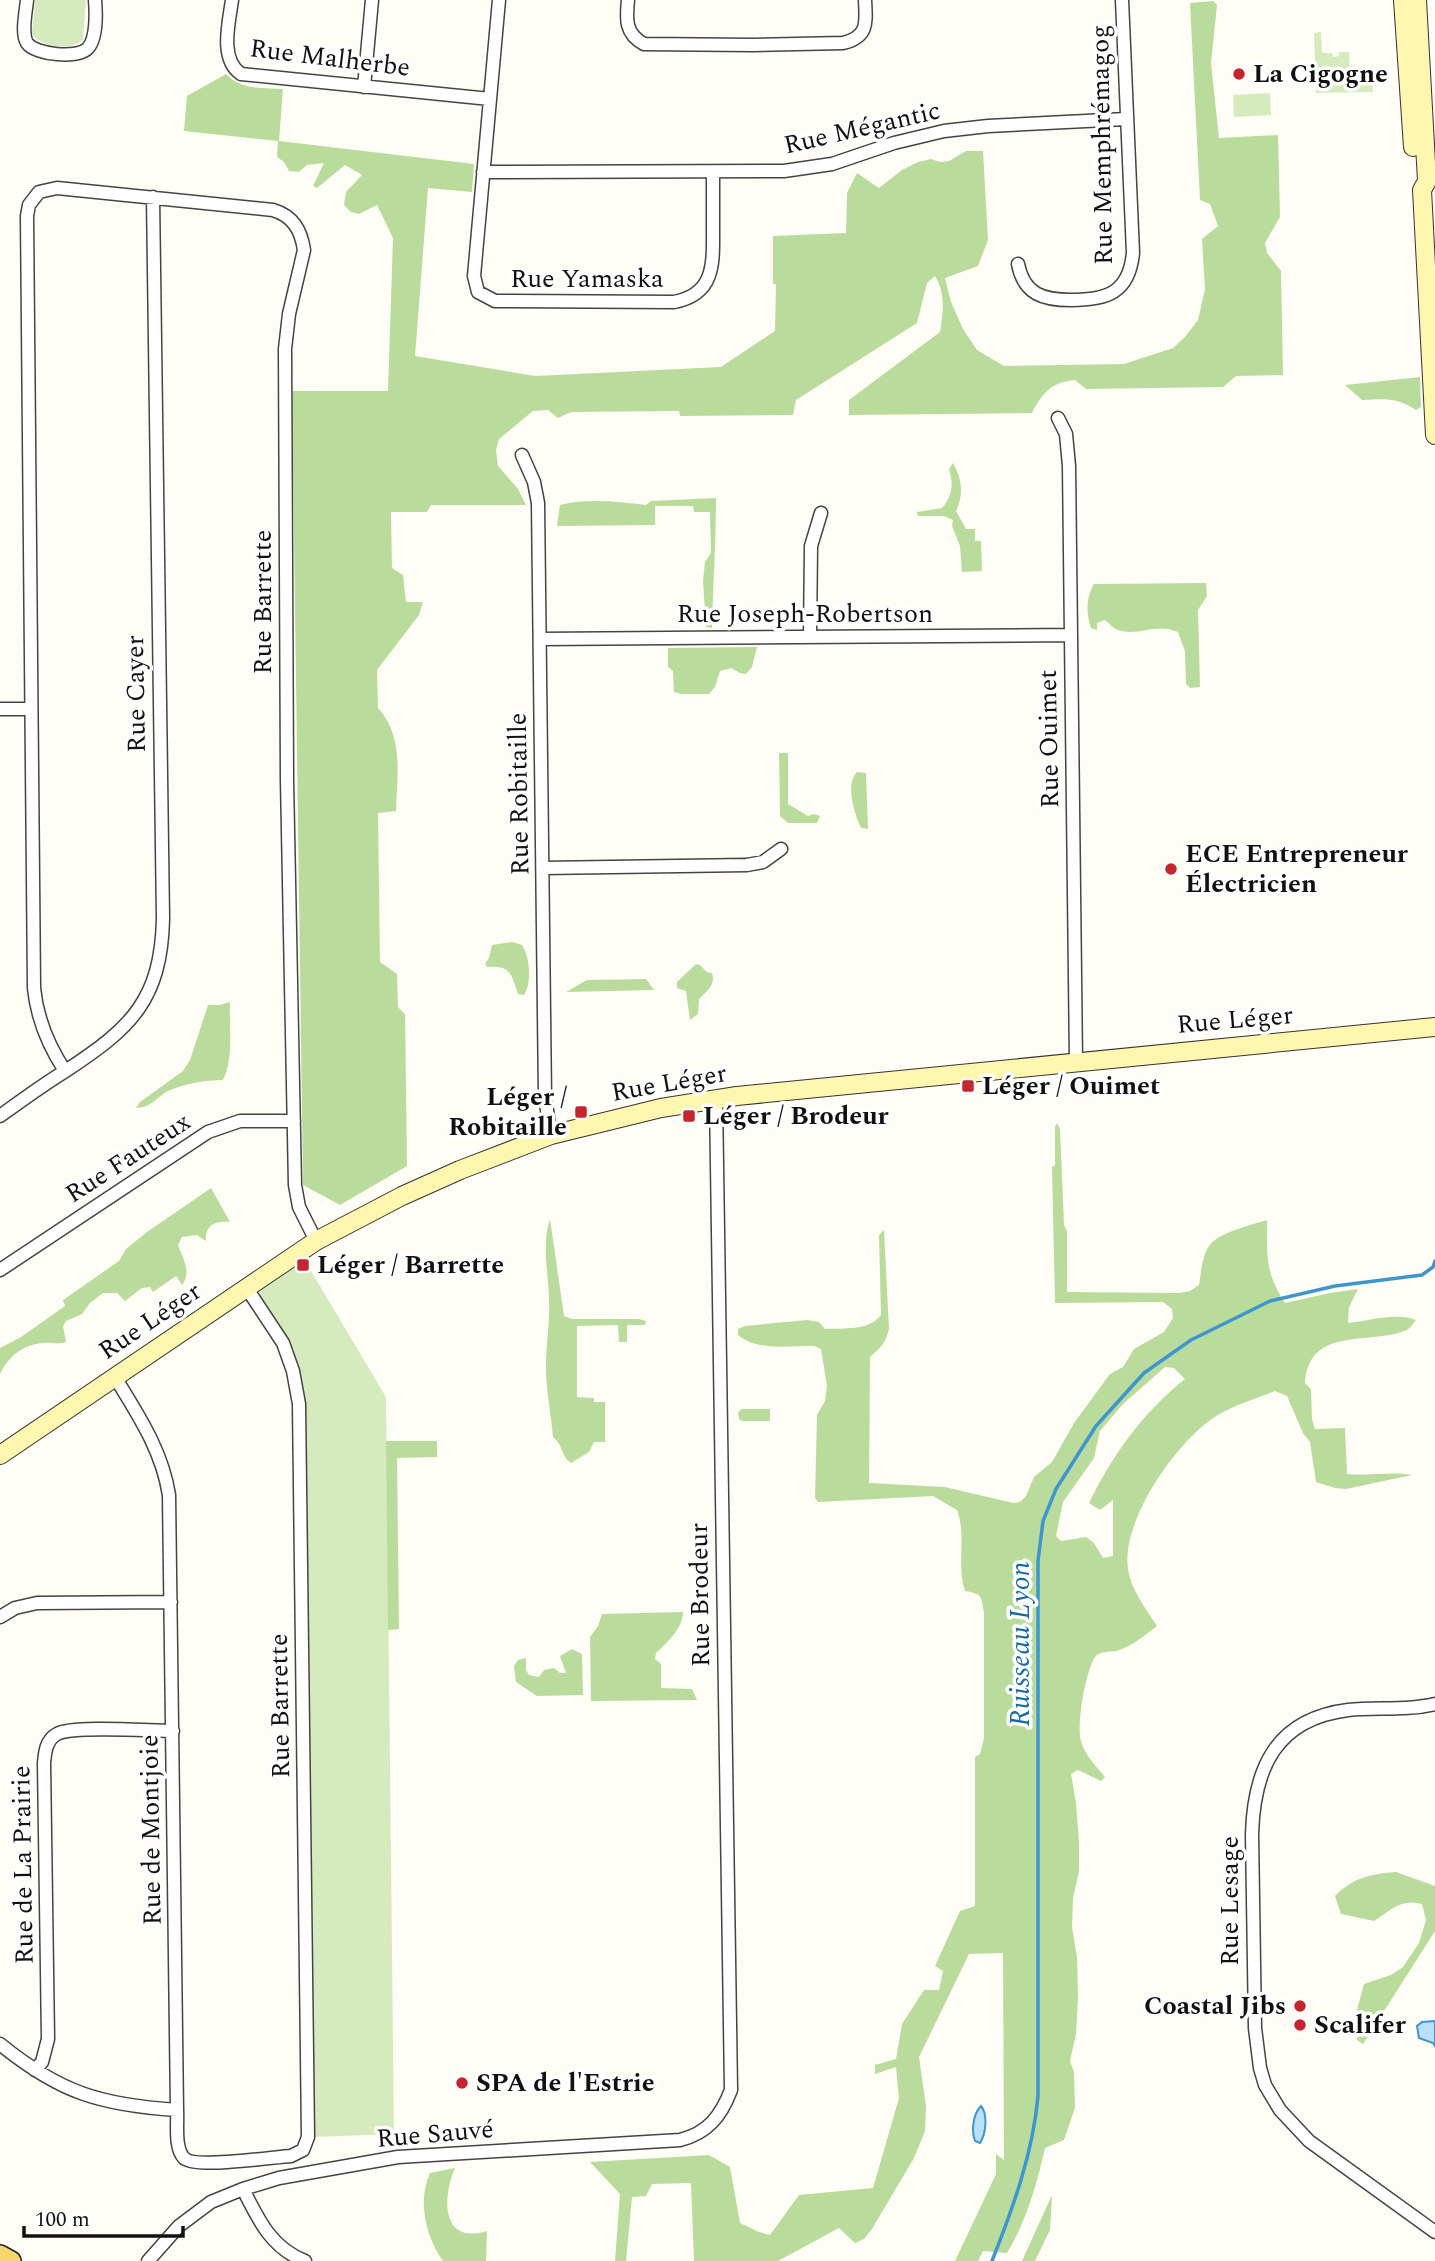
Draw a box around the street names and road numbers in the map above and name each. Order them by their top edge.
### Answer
street label: Rue Memphrémagog [1080,24,1124,266]
street label: Rue Malherbe [247,28,413,88]
street label: Rue Mégantic [780,91,944,165]
street label: Rue Yamaska [510,259,664,299]
street label: Rue Barrette [243,530,283,674]
street label: Rue Joseph-Robertson [677,594,933,634]
street label: Rue Cayer [115,635,157,753]
street label: Rue Ouimet [1028,669,1070,809]
street label: Rue Robitaille [498,712,540,876]
street label: Rue Léger [1175,995,1295,1045]
street label: Rue Léger [608,1053,730,1113]
street label: Rue Fauteux [57,1102,199,1214]
street label: Rue Léger [90,1272,210,1370]
street label: Rue Brodeur [679,1522,721,1668]
street label: Rue Barrette [259,1633,301,1779]
street label: Rue de Montjoie [129,1734,173,1926]
street label: Rue de La Prairie [1,1765,45,1965]
street label: Rue Lesage [1210,1836,1250,1966]
street label: Rue Sauvé [375,2109,495,2159]

